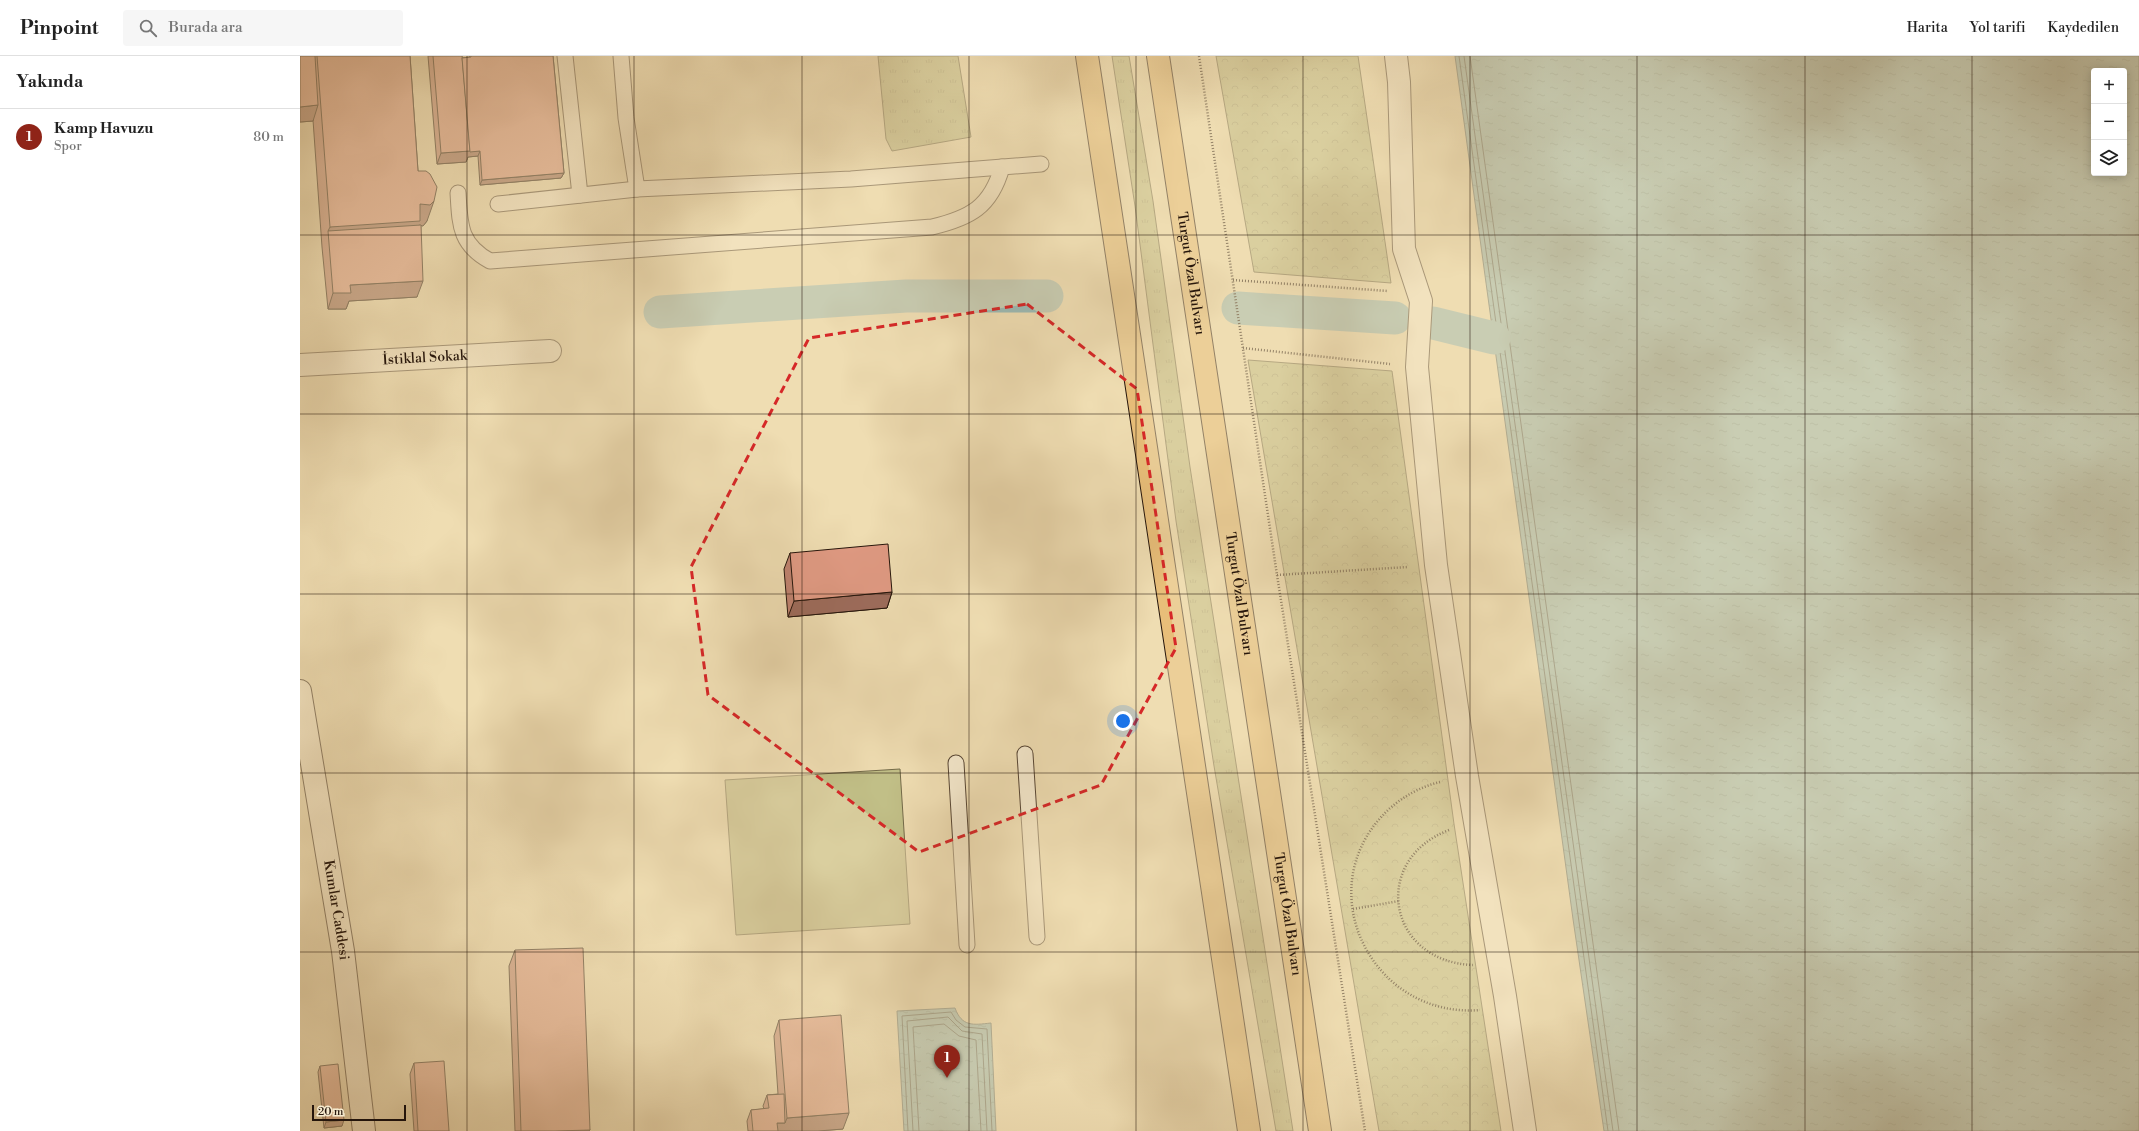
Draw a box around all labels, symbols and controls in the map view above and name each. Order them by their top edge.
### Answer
search box [123,10,403,46]
text: Pinpoint [20,16,99,40]
icon: search [137,17,159,39]
text: Burada ara [169,18,243,37]
text: Harita [1907,19,1948,37]
text: Yol tarifi [1970,19,2026,37]
text: Kaydedilen [2048,19,2119,37]
map controls [2091,68,2127,176]
button: + [2091,68,2127,104]
text: Yakında [16,71,83,93]
button: − [2091,104,2127,140]
text: Kamp Havuzu [54,119,153,138]
text: 1 [26,129,32,145]
text: 80 m [253,129,284,145]
text: Spor [54,138,82,154]
button: layers [2091,140,2127,176]
street label: Turgut Özal Bulvarı [1173,211,1209,337]
street label: İstiklal Sokak [382,347,468,369]
street label: Turgut Özal Bulvarı [1221,531,1257,657]
your location [1113,711,1133,731]
street label: Turgut Özal Bulvarı [1269,851,1306,978]
street label: Kumlar Caddesi [319,859,353,962]
pin: 1 [934,1045,960,1078]
scale bar [312,1103,406,1122]
text: 20 m [318,1105,343,1119]

